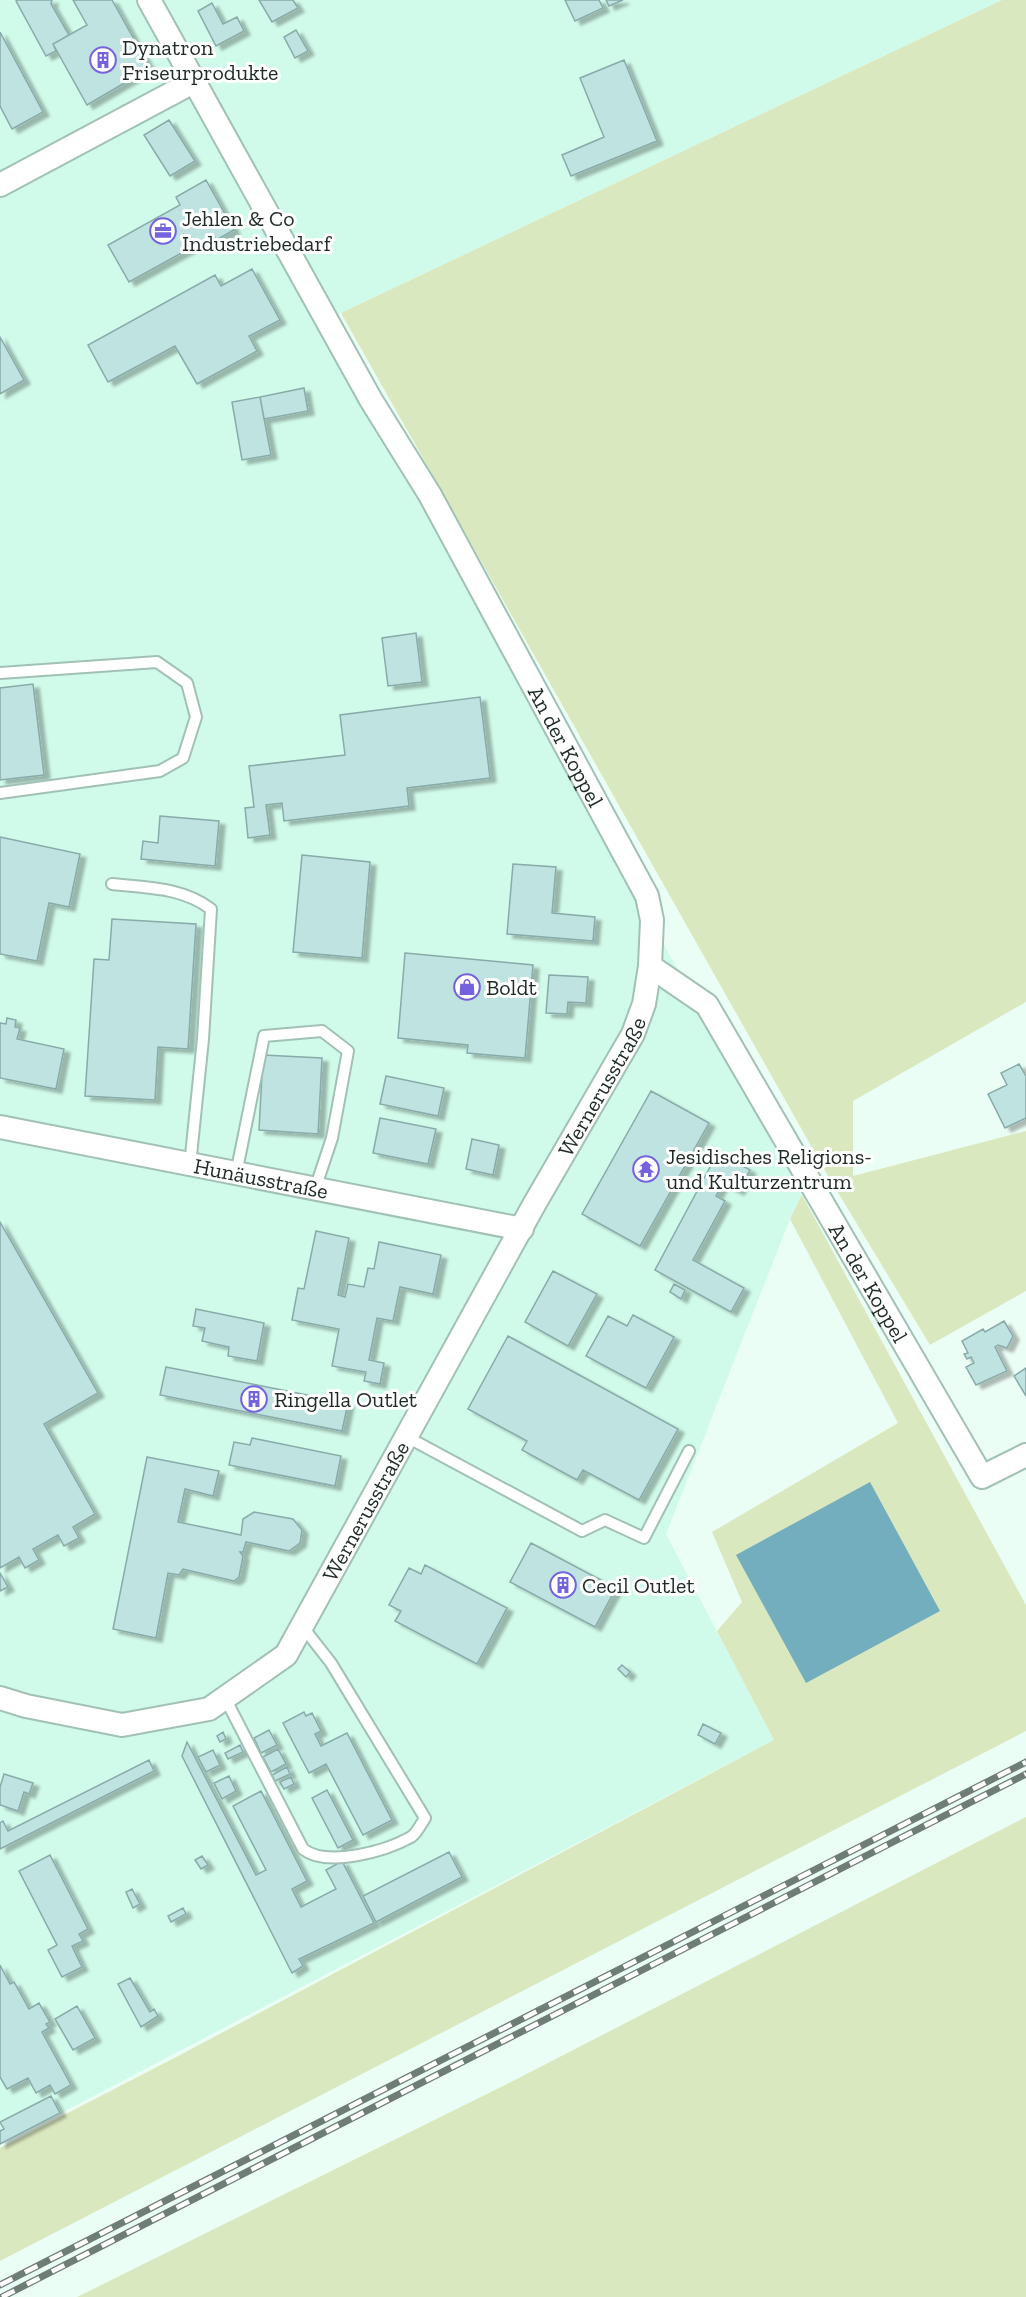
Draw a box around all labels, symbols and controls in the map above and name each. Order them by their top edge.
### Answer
place label: Dynatron Friseurprodukte [122,34,278,86]
building icon: Dynatron Friseurprodukte [88,45,118,75]
place label: Jehlen & Co Industriebedarf [182,205,333,257]
office icon: Jehlen & Co Industriebedarf [148,216,178,246]
street label: An der Koppel [522,681,610,812]
shop icon: Boldt [452,972,482,1002]
place label: Boldt [486,974,538,1001]
street label: Wernerusstraße [552,1013,651,1161]
place label: Jesidisches Religions- und Kulturzentrum [666,1143,872,1195]
street label: Hunäusstraße [192,1152,330,1204]
temple icon: Jesidisches Religions- und Kulturzentrum [631,1154,661,1184]
street label: An der Koppel [823,1218,914,1347]
building icon: Ringella Outlet [239,1384,269,1414]
place label: Ringella Outlet [274,1386,418,1413]
street label: Wernerusstraße [316,1436,415,1586]
building icon: Cecil Outlet [548,1570,578,1600]
place label: Cecil Outlet [582,1572,695,1599]

